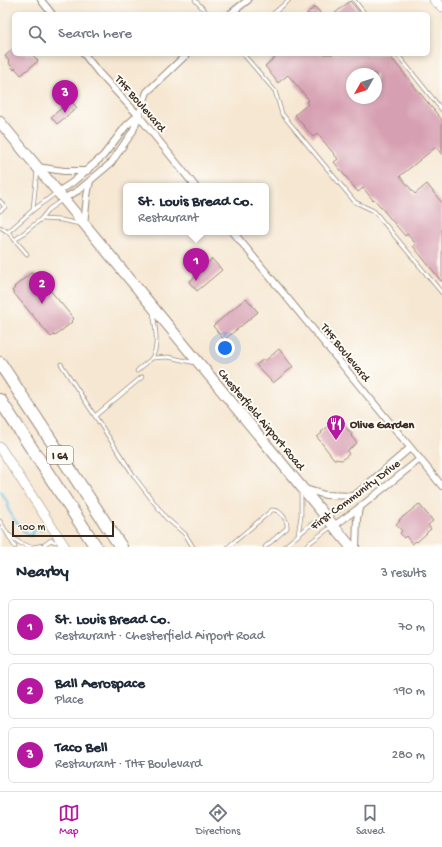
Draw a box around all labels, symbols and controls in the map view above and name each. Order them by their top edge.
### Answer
search box [12,12,430,56]
icon: search [26,23,48,45]
text: Search here [58,25,132,43]
north arrow [346,68,382,104]
street label: THF Boulevard [110,72,169,136]
pin: 3 [52,80,78,113]
popup [123,183,269,235]
text: St. Louis Bread Co. [138,193,254,211]
text: Restaurant [138,211,198,226]
pin: 1 [183,248,209,281]
pin: 2 [29,271,55,304]
street label: THF Boulevard [316,321,373,386]
your location [215,338,235,358]
street label: Chesterfield Airport Road [214,367,308,475]
restaurant icon: Olive Garden [325,413,347,441]
place label: Olive Garden [350,419,415,433]
road number: I 64 [47,446,73,464]
street label: First Community Drive [308,457,404,534]
scale bar [12,519,114,538]
text: 100 m [18,522,45,534]
text: Nearby [16,563,69,583]
text: 3 results [381,566,426,581]
text: St. Louis Bread Co. [55,611,171,629]
text: 1 [27,620,33,635]
text: 70 m [399,620,425,635]
text: Restaurant · Chesterfield Airport Road [55,629,264,644]
text: Ball Aerospace [55,675,145,693]
text: 2 [27,684,33,699]
text: 190 m [394,684,425,699]
text: Place [55,693,83,708]
text: Taco Bell [55,739,108,757]
text: 3 [27,748,33,763]
text: 280 m [392,748,425,763]
text: Restaurant · THF Boulevard [55,757,202,772]
tab: Map [58,802,80,838]
tab: Directions [196,802,240,838]
tab: Saved [356,802,384,838]

